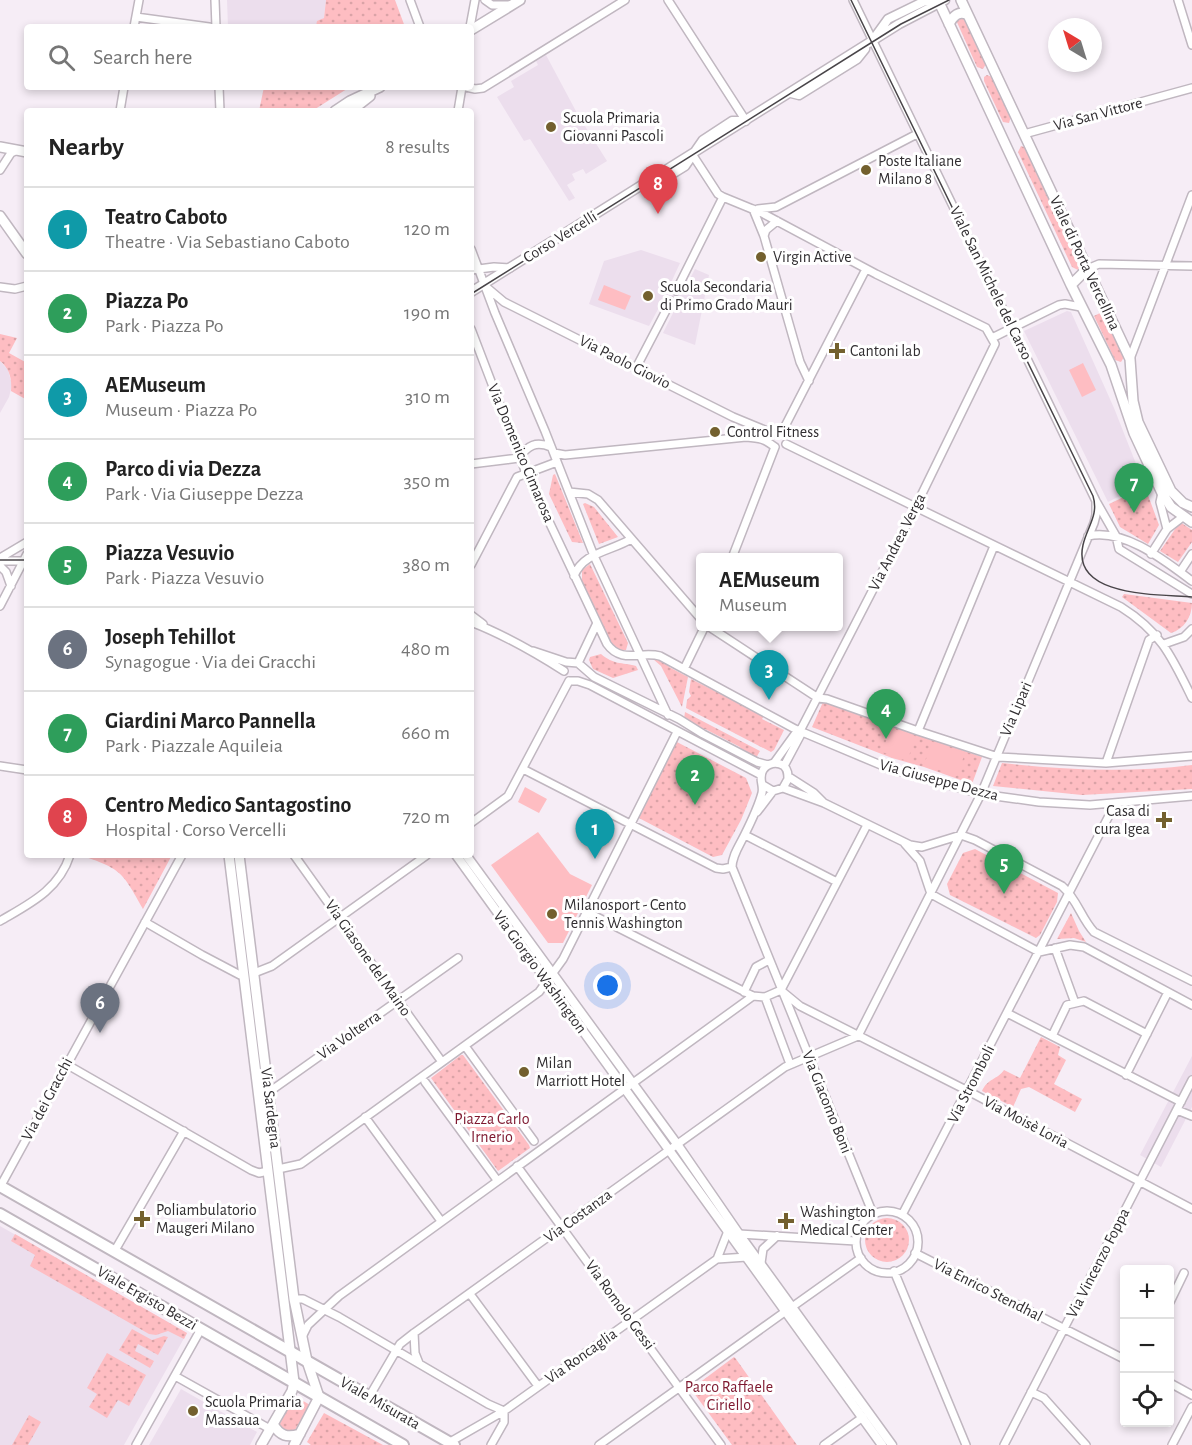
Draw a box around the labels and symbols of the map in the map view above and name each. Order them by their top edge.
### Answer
north arrow [1048,18,1102,72]
street label: Via San Vittore [1052,94,1144,134]
place label: Scuola Primaria Giovanni Pascoli [563,110,664,144]
marker: Scuola Primaria Giovanni Pascoli [544,120,558,134]
place label: Poste Italiane Milano 8 [878,153,962,187]
marker: Poste Italiane Milano 8 [859,163,873,177]
pin: 8 [638,164,678,214]
street label: Viale di Porta Vercellina [1047,193,1123,333]
street label: Viale San Michele del Carso [947,204,1035,362]
street label: Corso Vercelli [520,208,600,266]
place label: Virgin Active [773,249,852,265]
marker: Virgin Active [754,250,768,264]
place label: Scuola Secondaria di Primo Grado Mauri [660,279,793,313]
marker: Scuola Secondaria di Primo Grado Mauri [641,289,655,303]
street label: Via Paolo Giovio [577,332,673,392]
marker: Cantoni lab [828,342,846,360]
place label: Cantoni lab [850,343,921,359]
street label: Via Domenico Cimarosa [485,382,557,524]
place label: Control Fitness [727,424,819,440]
marker: Control Fitness [708,425,722,439]
pin: 7 [1114,464,1154,513]
street label: Via Andrea Verga [866,491,928,593]
pin: 3 [750,650,788,700]
street label: Via Lipari [997,679,1035,739]
pin: 4 [866,690,906,739]
pin: 2 [676,756,714,805]
street label: Via Giuseppe Dezza [878,756,1000,804]
place label: Casa di cura Igea [1094,803,1150,837]
pin: 1 [576,810,614,859]
marker: Casa di cura Igea [1155,811,1173,829]
pin: 5 [984,844,1024,894]
street label: Via Giasone del Maino [322,897,414,1019]
place label: Milanosport - Cento Tennis Washington [564,897,687,931]
marker: Milanosport - Cento Tennis Washington [545,907,559,921]
street label: Via Giorgio Washington [490,908,590,1036]
your location [593,971,622,1000]
pin: 6 [80,984,120,1033]
street label: Via Volterra [315,1008,383,1062]
street label: Via Stromboli [945,1042,997,1126]
street label: Via Giacomo Boni [799,1048,855,1156]
street label: Via dei Gracchi [19,1055,75,1143]
place label: Milan Marriott Hotel [536,1055,625,1089]
marker: Milan Marriott Hotel [517,1065,531,1079]
street label: Via Sardegna [258,1067,284,1149]
street label: Via Moisè Loria [981,1093,1071,1151]
park label: Piazza Carlo Irnerio [454,1111,530,1145]
street label: Via Costanza [541,1186,615,1246]
place label: Poliambulatorio Maugeri Milano [156,1202,257,1236]
place label: Washington Medical Center [800,1204,894,1238]
street label: Via Vincenzo Foppa [1063,1206,1133,1320]
marker: Poliambulatorio Maugeri Milano [133,1210,151,1228]
marker: Washington Medical Center [777,1212,795,1230]
street label: Via Enrico Stendhal [931,1256,1045,1324]
street label: Via Romolo Gessi [582,1257,658,1353]
street label: Viale Ergisto Bezzi [94,1263,200,1333]
street label: Via Roncaglia [542,1325,620,1387]
street label: Viale Misurata [337,1374,423,1432]
park label: Parco Raffaele Ciriello [685,1379,773,1413]
place label: Scuola Primaria Massaua [205,1394,302,1428]
marker: Scuola Primaria Massaua [186,1404,200,1418]

